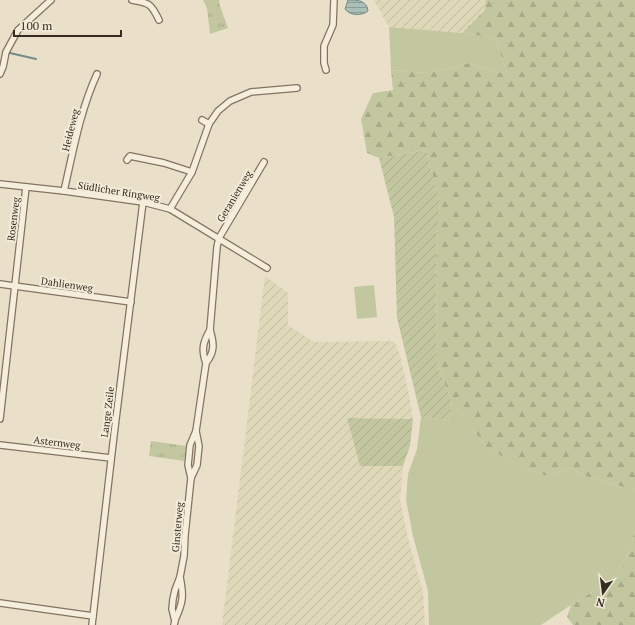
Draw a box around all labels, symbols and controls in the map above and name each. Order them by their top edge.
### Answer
scale bar [14,12,121,38]
text: 100 m [20,18,53,33]
street label: Heideweg [59,107,82,153]
street label: Geranienweg [214,167,255,225]
street label: Südlicher Ringweg [77,179,161,204]
street label: Rosenweg [4,195,23,242]
street label: Dahlienweg [40,274,95,295]
street label: Lange Zeile [98,386,117,438]
street label: Asternweg [33,433,82,452]
street label: Ginsterweg [169,501,186,553]
north arrow [583,573,623,613]
text: N [594,595,606,611]

